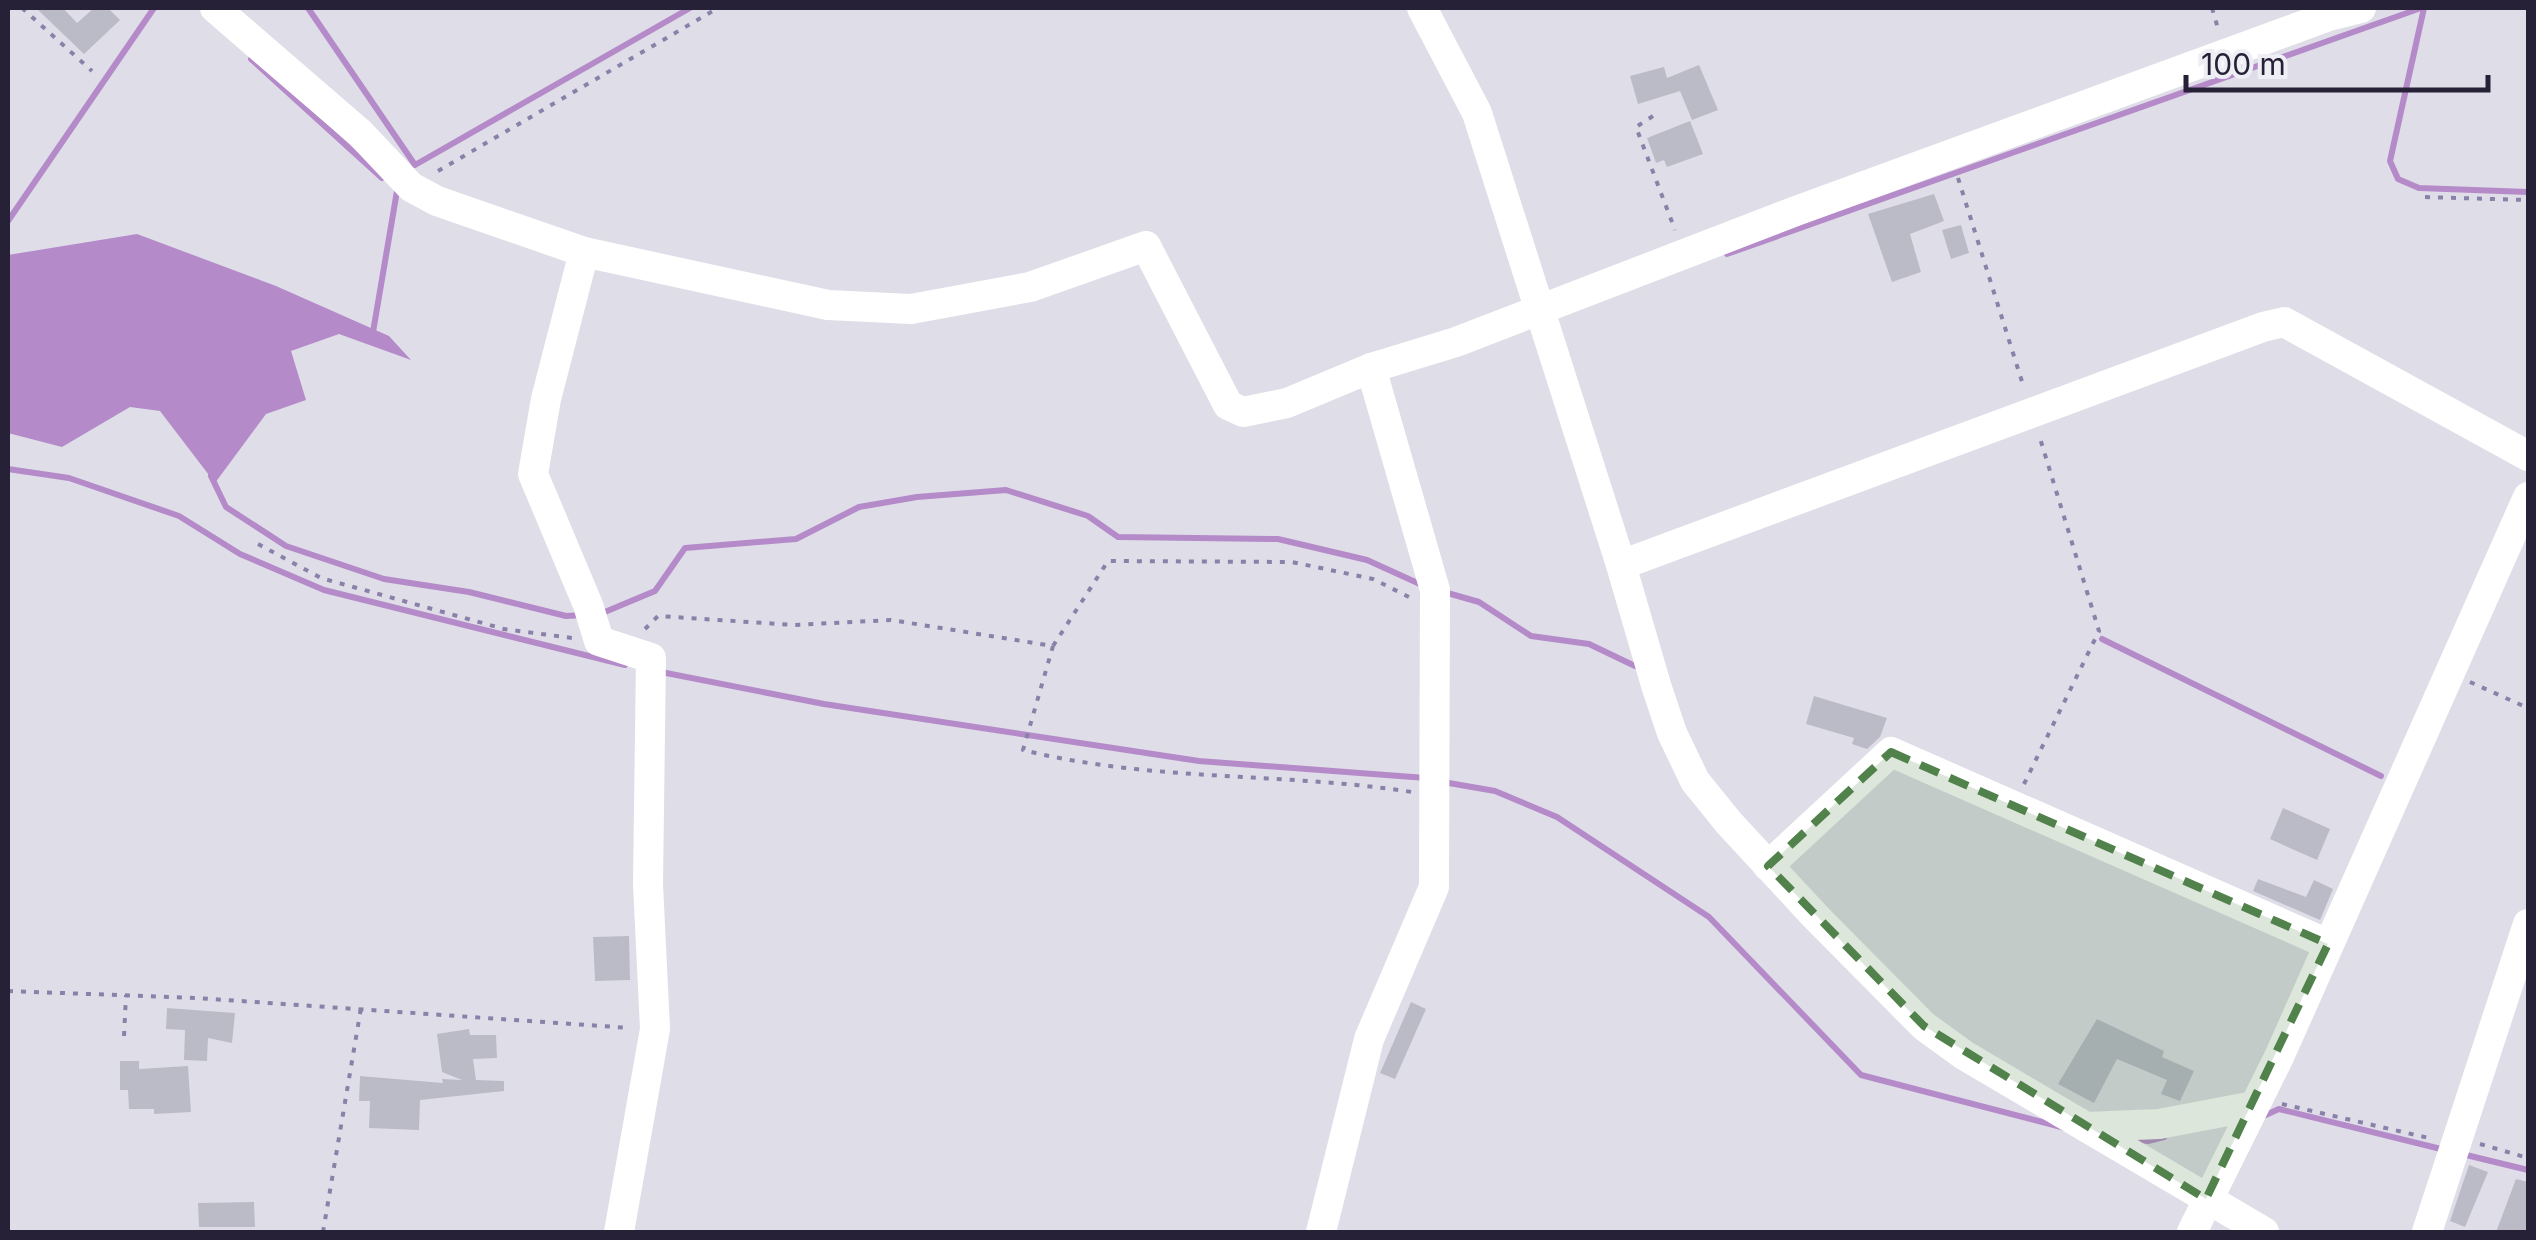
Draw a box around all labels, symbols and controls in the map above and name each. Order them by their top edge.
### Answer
scale bar [2186,30,2488,92]
text: 100 m [2201,46,2286,82]

